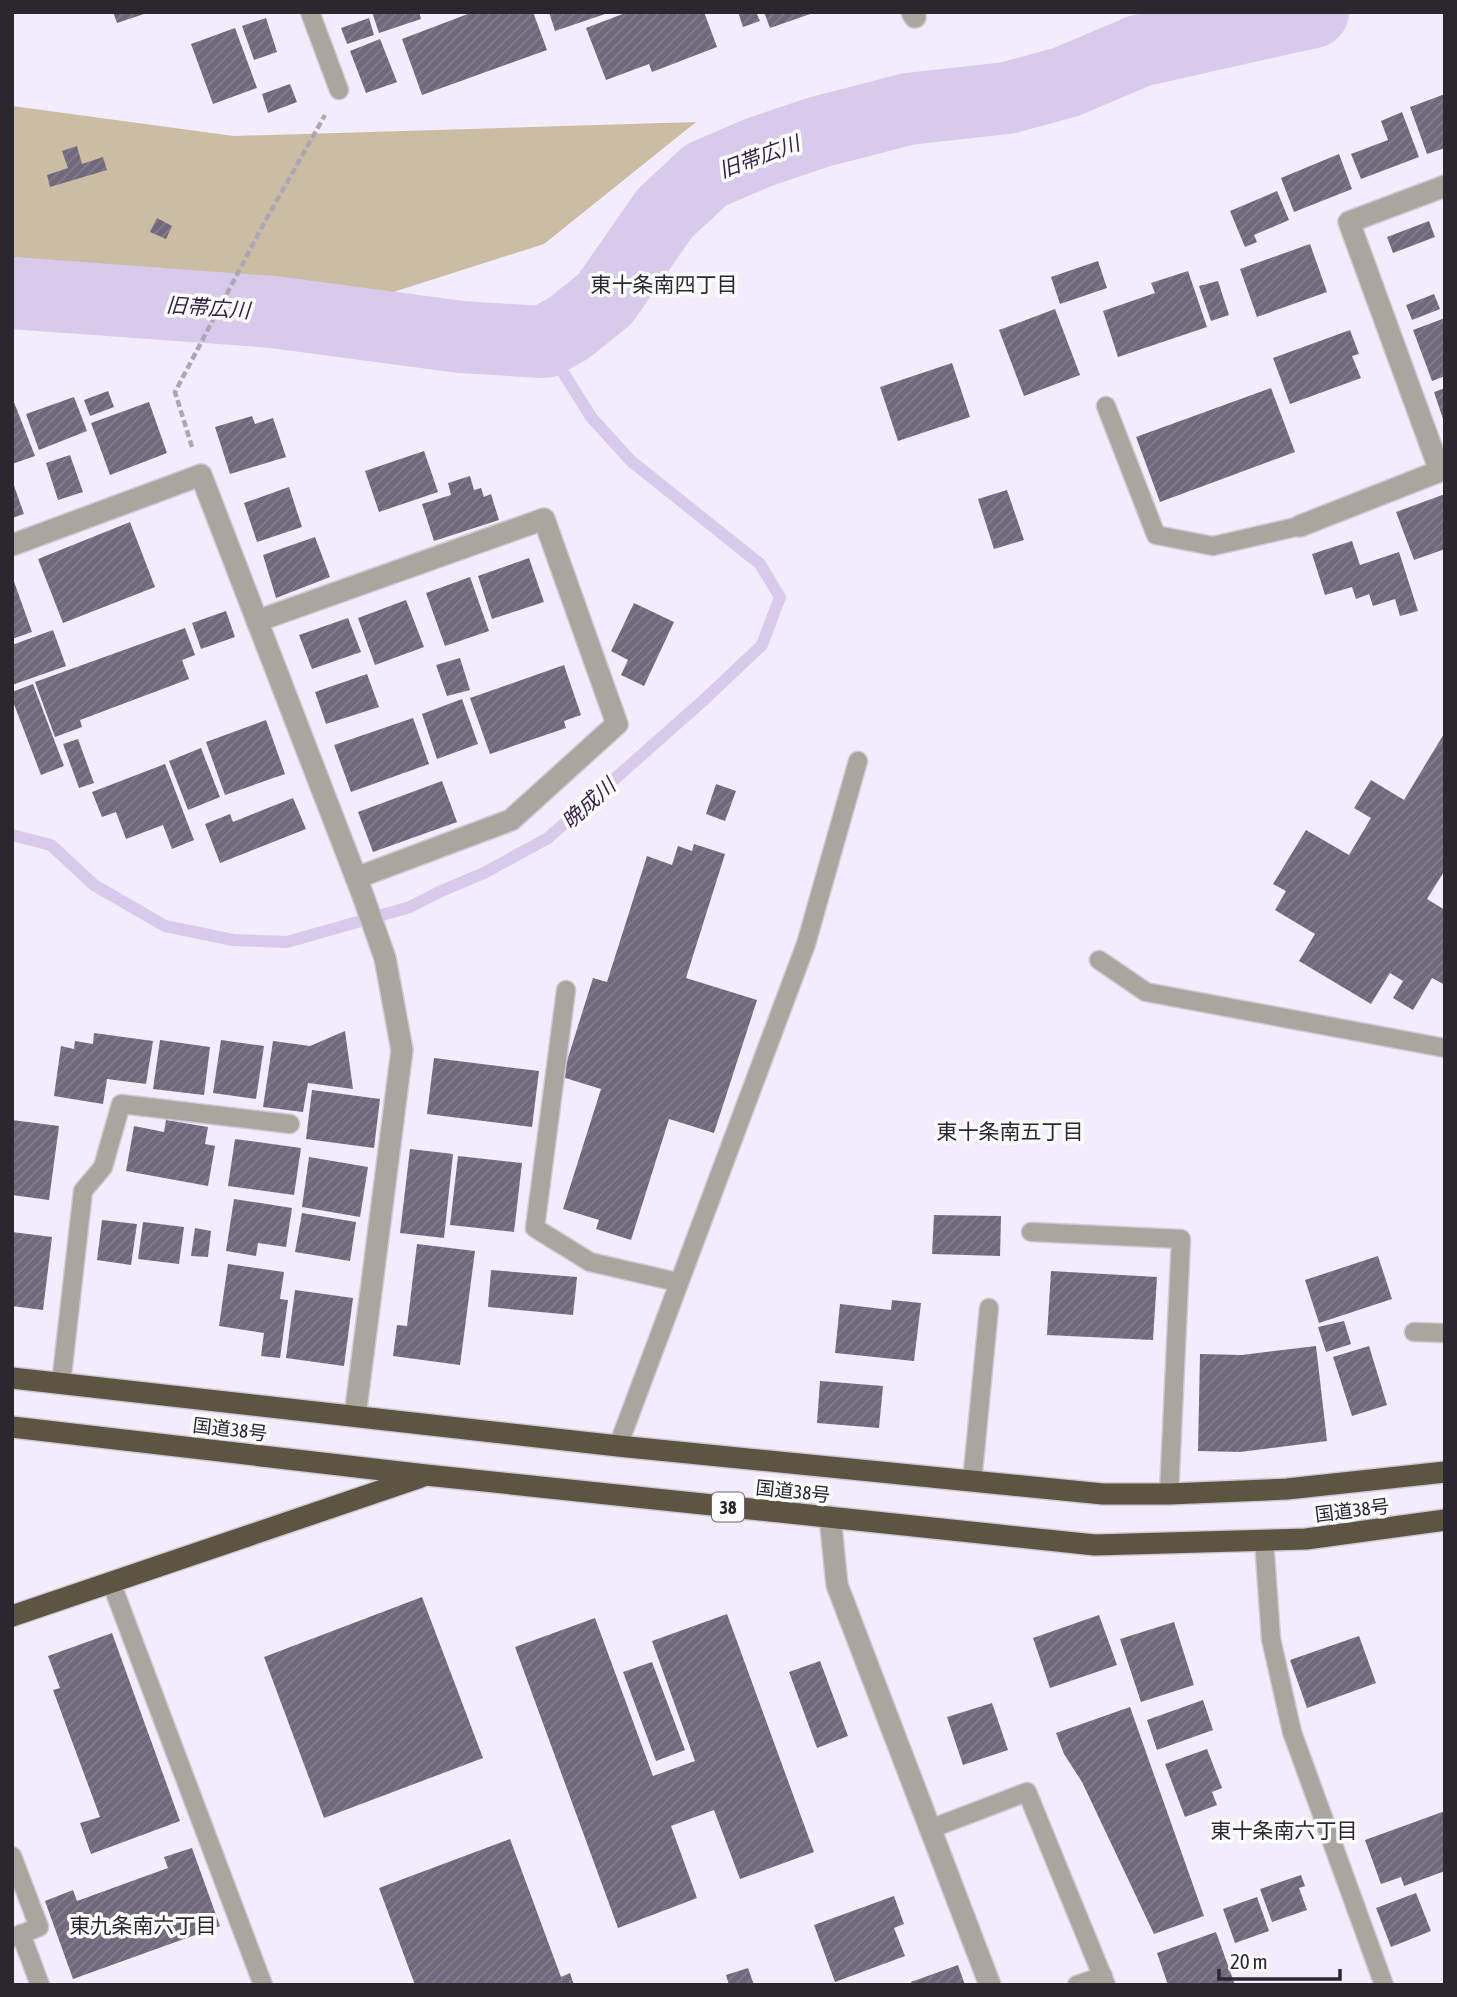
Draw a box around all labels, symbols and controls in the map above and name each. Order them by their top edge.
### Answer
water label: 旧帯広川 [715,130,804,182]
district label: 東十条南四丁目 [591,272,738,296]
water label: 旧帯広川 [165,292,253,322]
water label: 晩成川 [557,772,621,833]
district label: 東十条南五丁目 [937,1119,1084,1143]
street label: 国道38号 [192,1414,268,1444]
street label: 国道38号 [755,1476,831,1506]
road number: 38 [712,1492,744,1522]
street label: 国道38号 [1314,1495,1390,1525]
district label: 東十条南六丁目 [1211,1818,1358,1842]
district label: 東九条南六丁目 [70,1913,217,1937]
scale bar [1219,1938,1340,1982]
text: 20 m [1230,1949,1268,1973]

